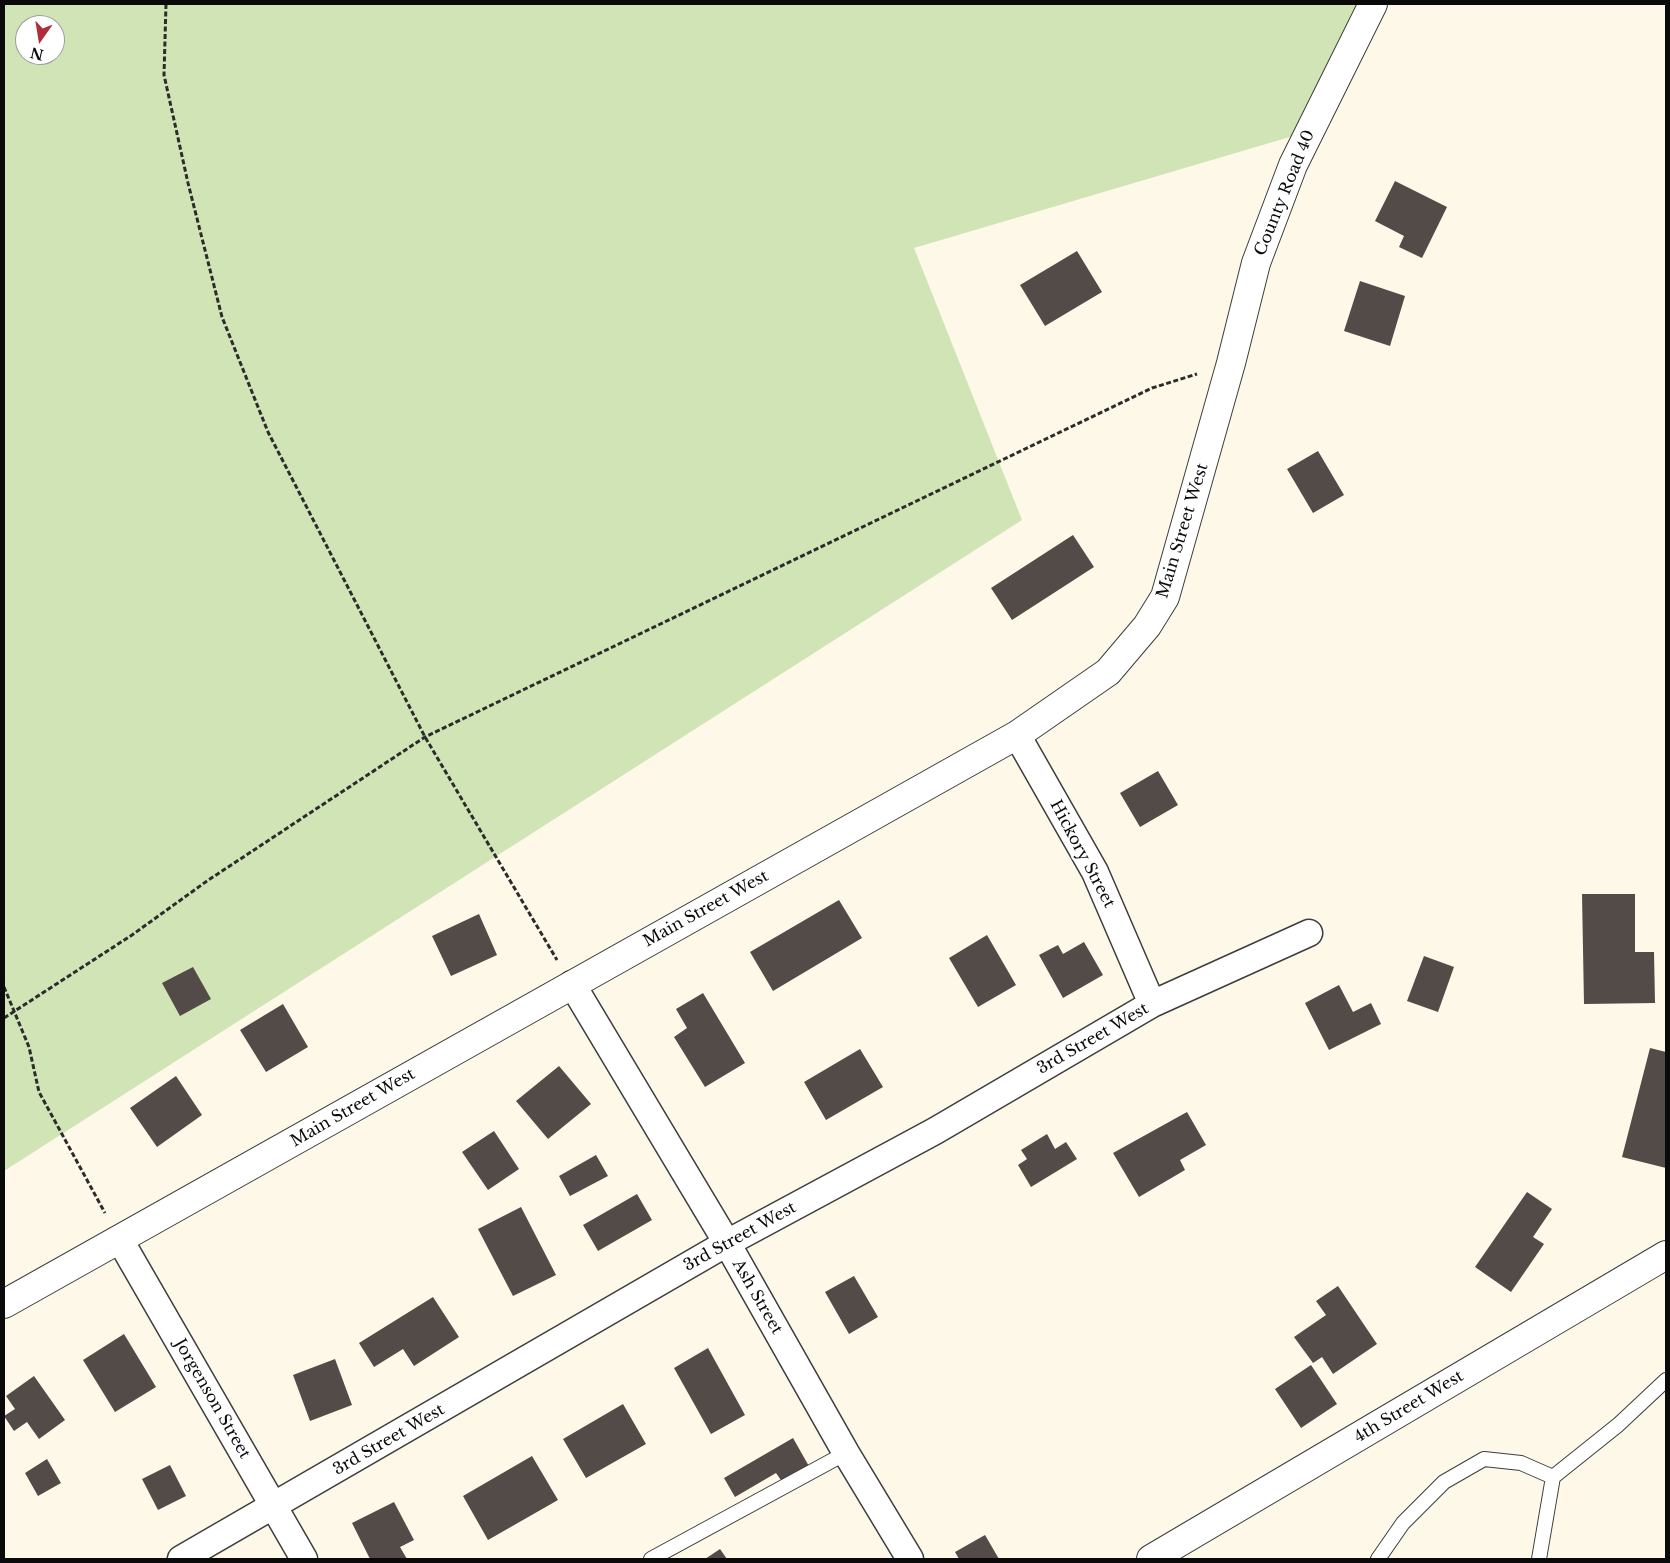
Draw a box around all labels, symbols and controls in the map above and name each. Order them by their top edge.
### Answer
north arrow [15,15,65,65]
text: N [28,43,45,64]
street label: County Road 40 [1251,127,1319,259]
street label: Main Street West [1153,461,1213,601]
street label: Hickory Street [1046,797,1118,911]
street label: Main Street West [640,867,772,951]
street label: 3rd Street West [1034,999,1152,1079]
street label: Main Street West [288,1065,418,1151]
street label: 3rd Street West [680,1198,800,1276]
street label: Ash Street [728,1256,786,1338]
street label: Jorgenson Street [170,1336,254,1462]
street label: 4th Street West [1351,1367,1467,1447]
street label: 3rd Street West [330,1400,448,1480]

